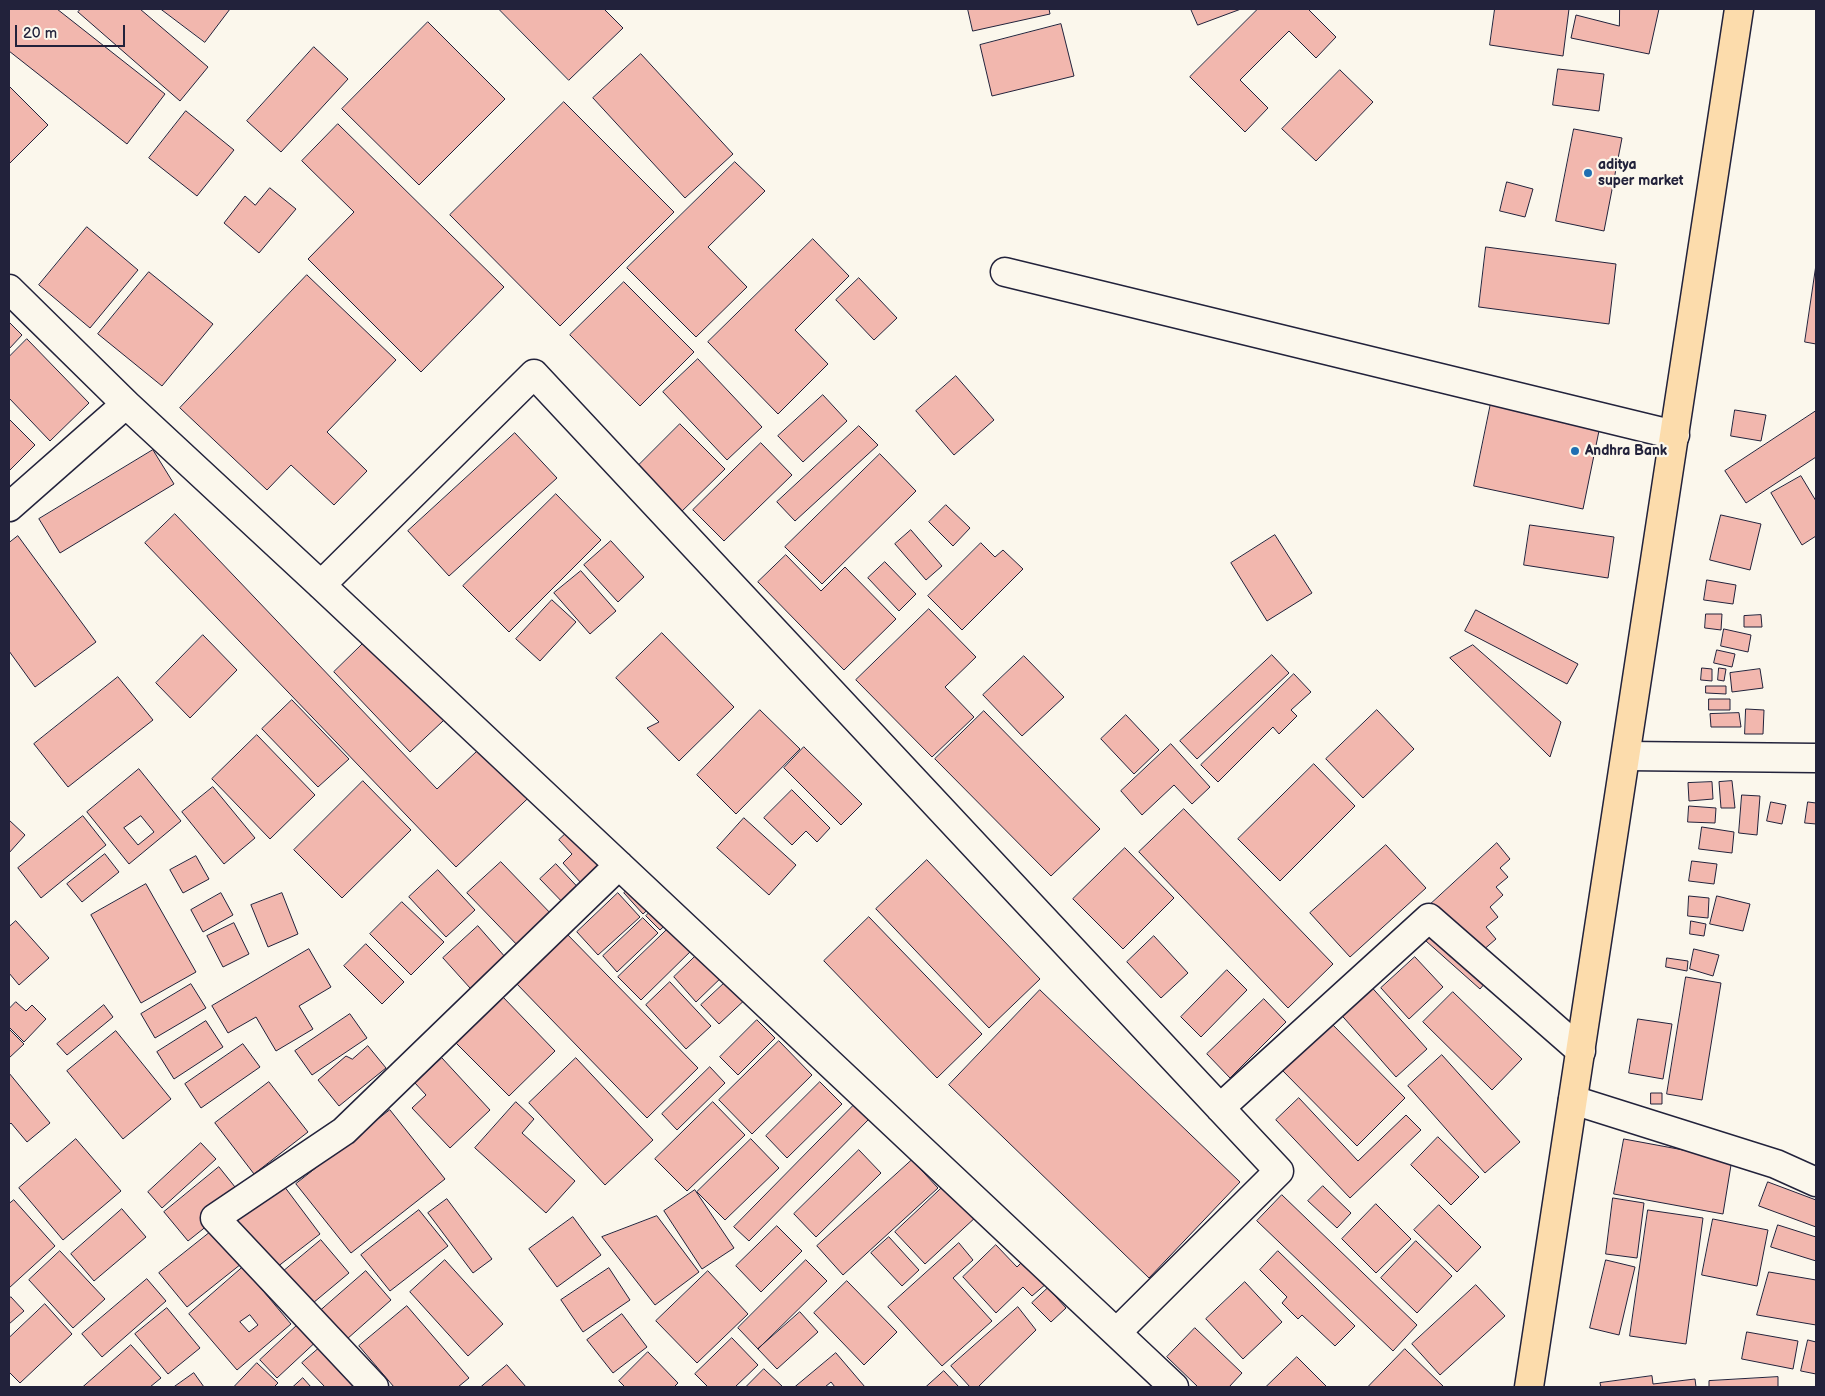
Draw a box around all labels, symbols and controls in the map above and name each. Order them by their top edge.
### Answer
scale bar [18,15,128,47]
text: 20 m [23,24,57,43]
place label: aditya super market [1598,157,1684,190]
marker: aditya super market [1582,167,1594,179]
place label: Andhra Bank [1585,443,1667,459]
marker: Andhra Bank [1569,445,1581,457]

